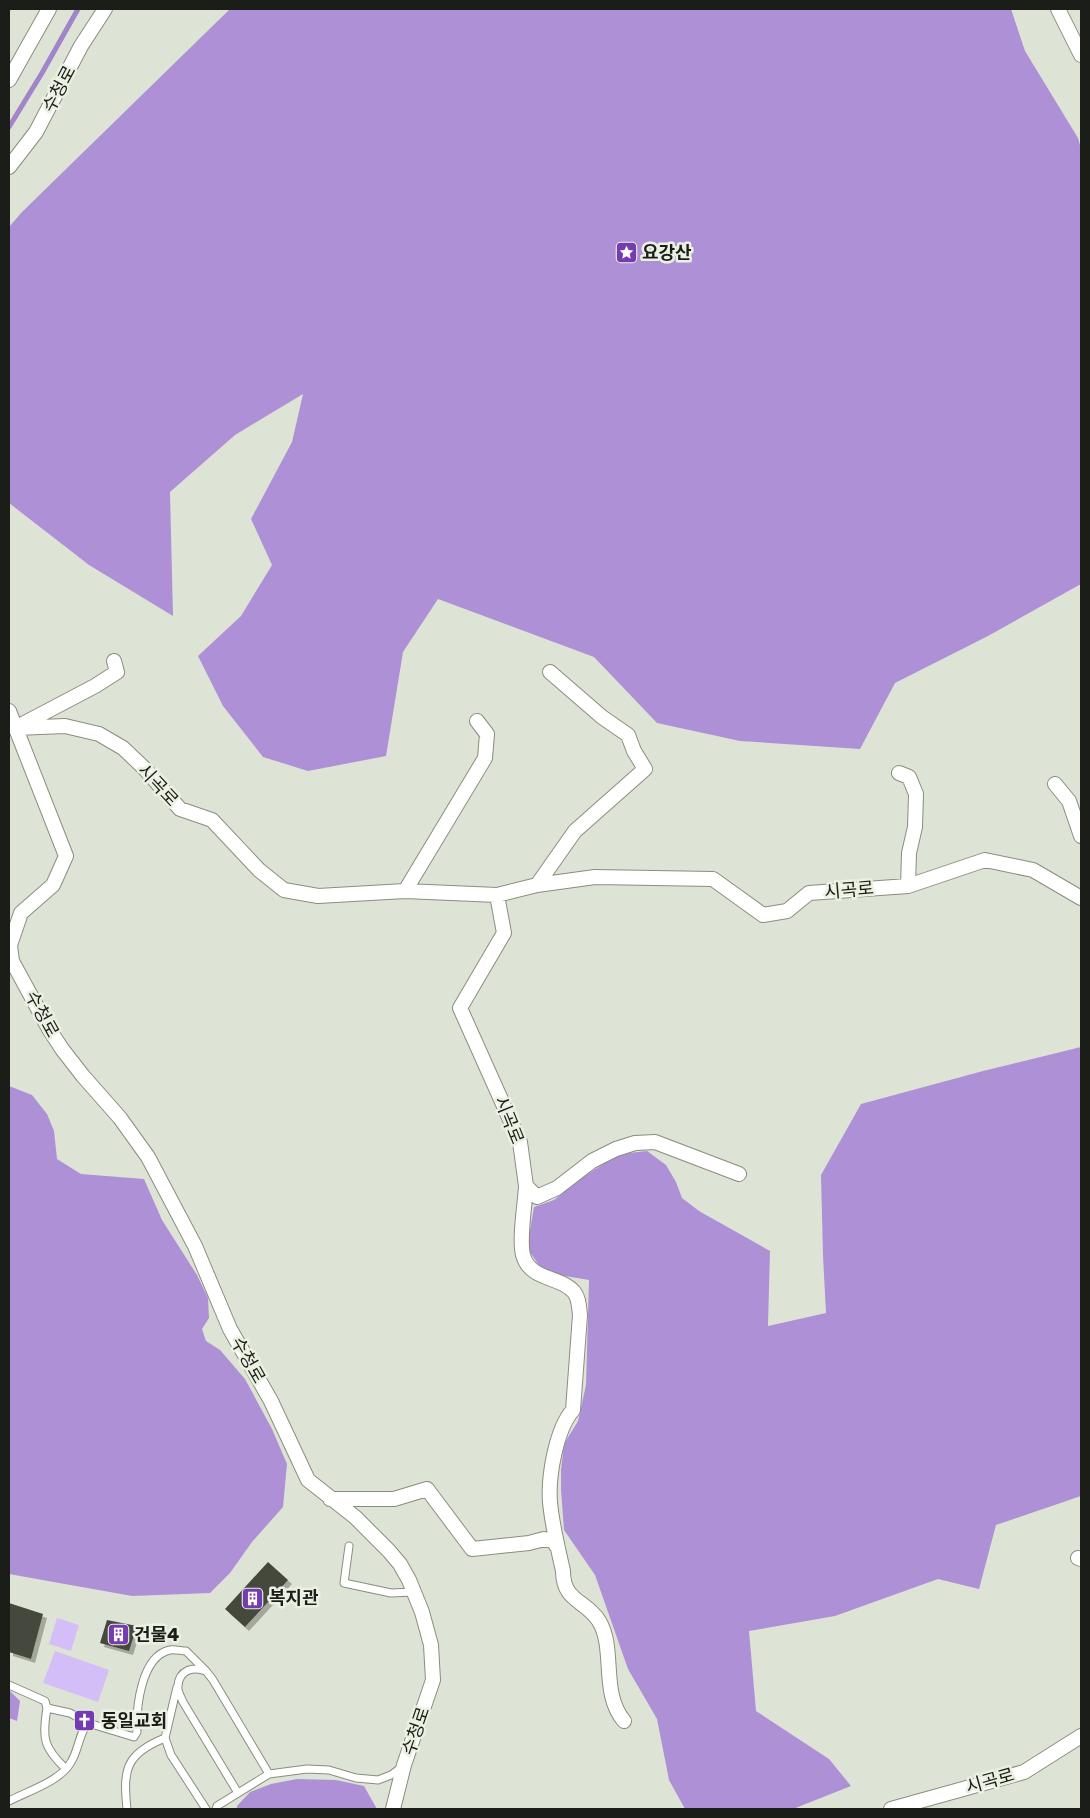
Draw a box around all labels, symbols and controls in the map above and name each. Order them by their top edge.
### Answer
street label: 수청로 [38,62,80,116]
place icon: 요강산 [614,241,638,265]
place label: 요강산 [642,242,692,264]
street label: 시곡로 [133,759,183,811]
street label: 시곡로 [823,877,875,903]
street label: 수청로 [20,987,64,1041]
street label: 시곡로 [489,1093,529,1147]
street label: 수청로 [226,1333,270,1387]
building icon: 복지관 [241,1586,265,1610]
place label: 복지관 [269,1587,319,1609]
building icon: 건물4 [106,1623,130,1647]
place label: 건물4 [134,1624,179,1646]
street label: 수청로 [398,1704,434,1758]
church icon: 동일교회 [73,1709,97,1733]
place label: 동일교회 [101,1710,167,1732]
street label: 시곡로 [963,1764,1017,1798]

